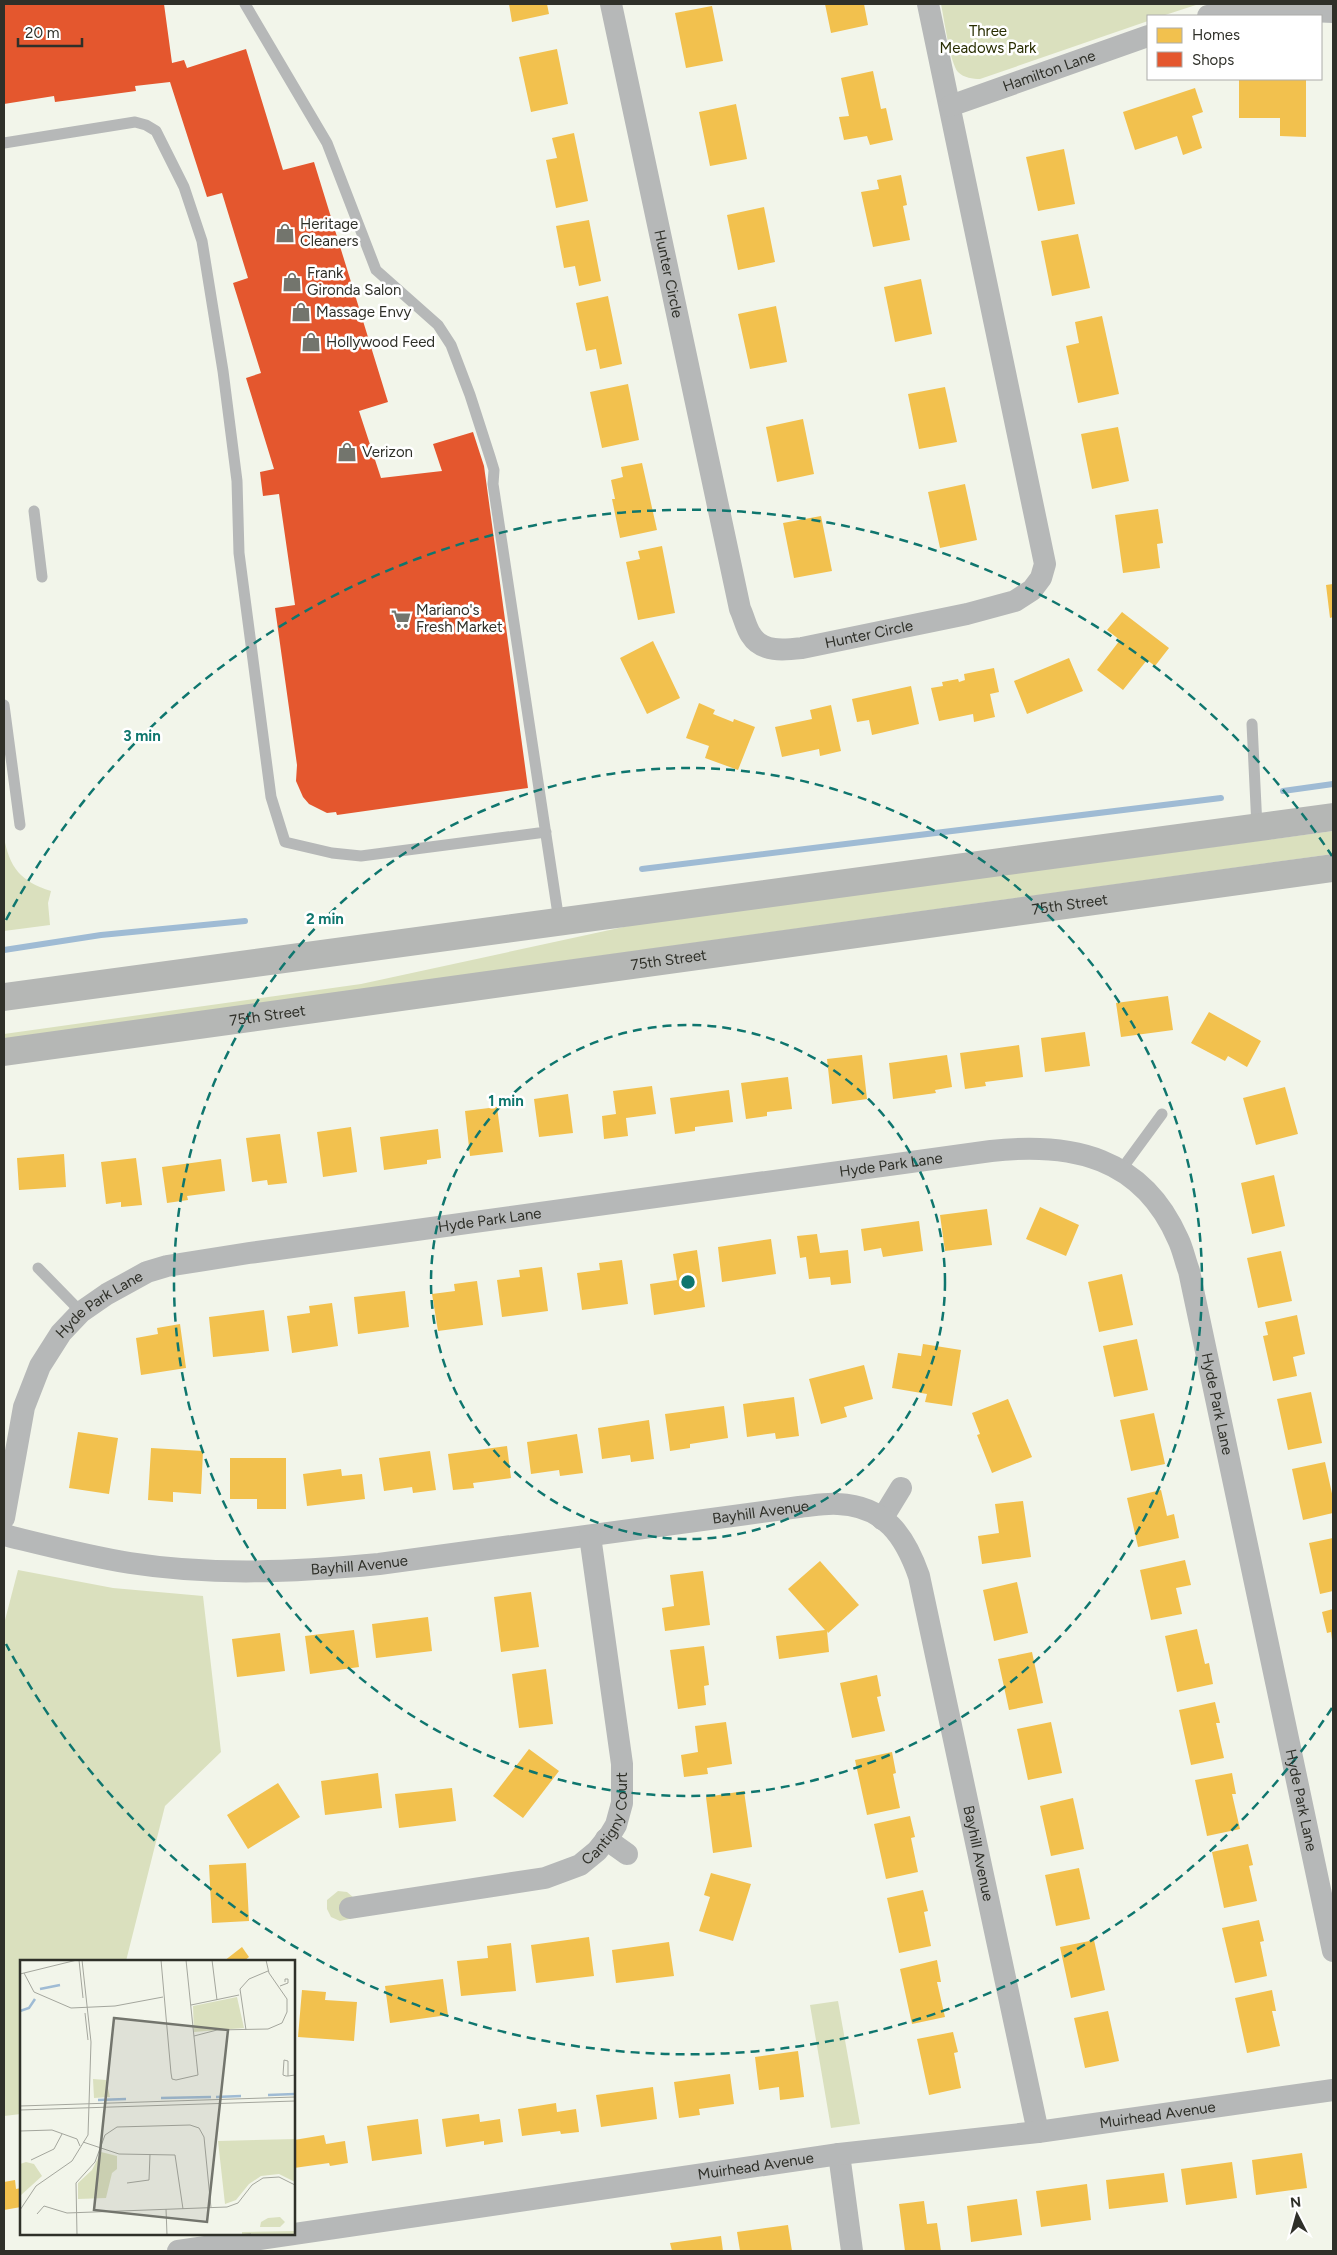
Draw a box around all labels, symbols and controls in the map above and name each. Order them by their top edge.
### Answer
scale bar [18,15,81,47]
legend [1147,15,1322,80]
park label: Three Meadows Park [940,22,1037,57]
text: 20 m [25,24,59,42]
text: Homes [1192,26,1240,44]
street label: Hamilton Lane [1000,46,1098,96]
text: Shops [1192,51,1234,69]
place label: Heritage Cleaners [300,215,359,250]
shop icon: Heritage Cleaners [274,222,296,244]
street label: Hunter Circle [650,228,687,320]
place label: Frank Gironda Salon [307,264,401,299]
shop icon: Frank Gironda Salon [281,271,303,293]
shop icon: Massage Envy [290,301,312,323]
place label: Massage Envy [316,303,412,321]
shop icon: Hollywood Feed [300,331,322,353]
place label: Hollywood Feed [326,333,435,351]
shop icon: Verizon [336,441,358,463]
place label: Verizon [362,443,413,461]
place label: Mariano's Fresh Market [416,601,503,636]
supermarket icon: Mariano's Fresh Market [390,608,412,630]
street label: Hunter Circle [823,616,915,652]
text: 3 min [123,727,161,745]
street label: 75th Street [1031,890,1109,919]
text: 2 min [306,910,344,928]
street label: 75th Street [630,946,708,974]
street label: 75th Street [228,1001,307,1030]
text: 1 min [488,1092,524,1110]
street label: Hyde Park Lane [838,1149,944,1181]
street label: Hyde Park Lane [437,1204,542,1236]
street label: Hyde Park Lane [52,1267,146,1342]
centre of rings [679,1273,697,1291]
street label: Hyde Park Lane [1198,1351,1237,1457]
street label: Bayhill Avenue [711,1497,810,1528]
street label: Bayhill Avenue [310,1551,409,1578]
street label: Hyde Park Lane [1281,1747,1321,1853]
street label: Cantigny Court [578,1772,632,1869]
street label: Bayhill Avenue [959,1804,997,1903]
inset map [20,1960,295,2235]
street label: Muirhead Avenue [1098,2098,1217,2132]
street label: Muirhead Avenue [697,2149,815,2184]
north arrow [1272,2190,1322,2240]
text: N [1289,2194,1302,2212]

